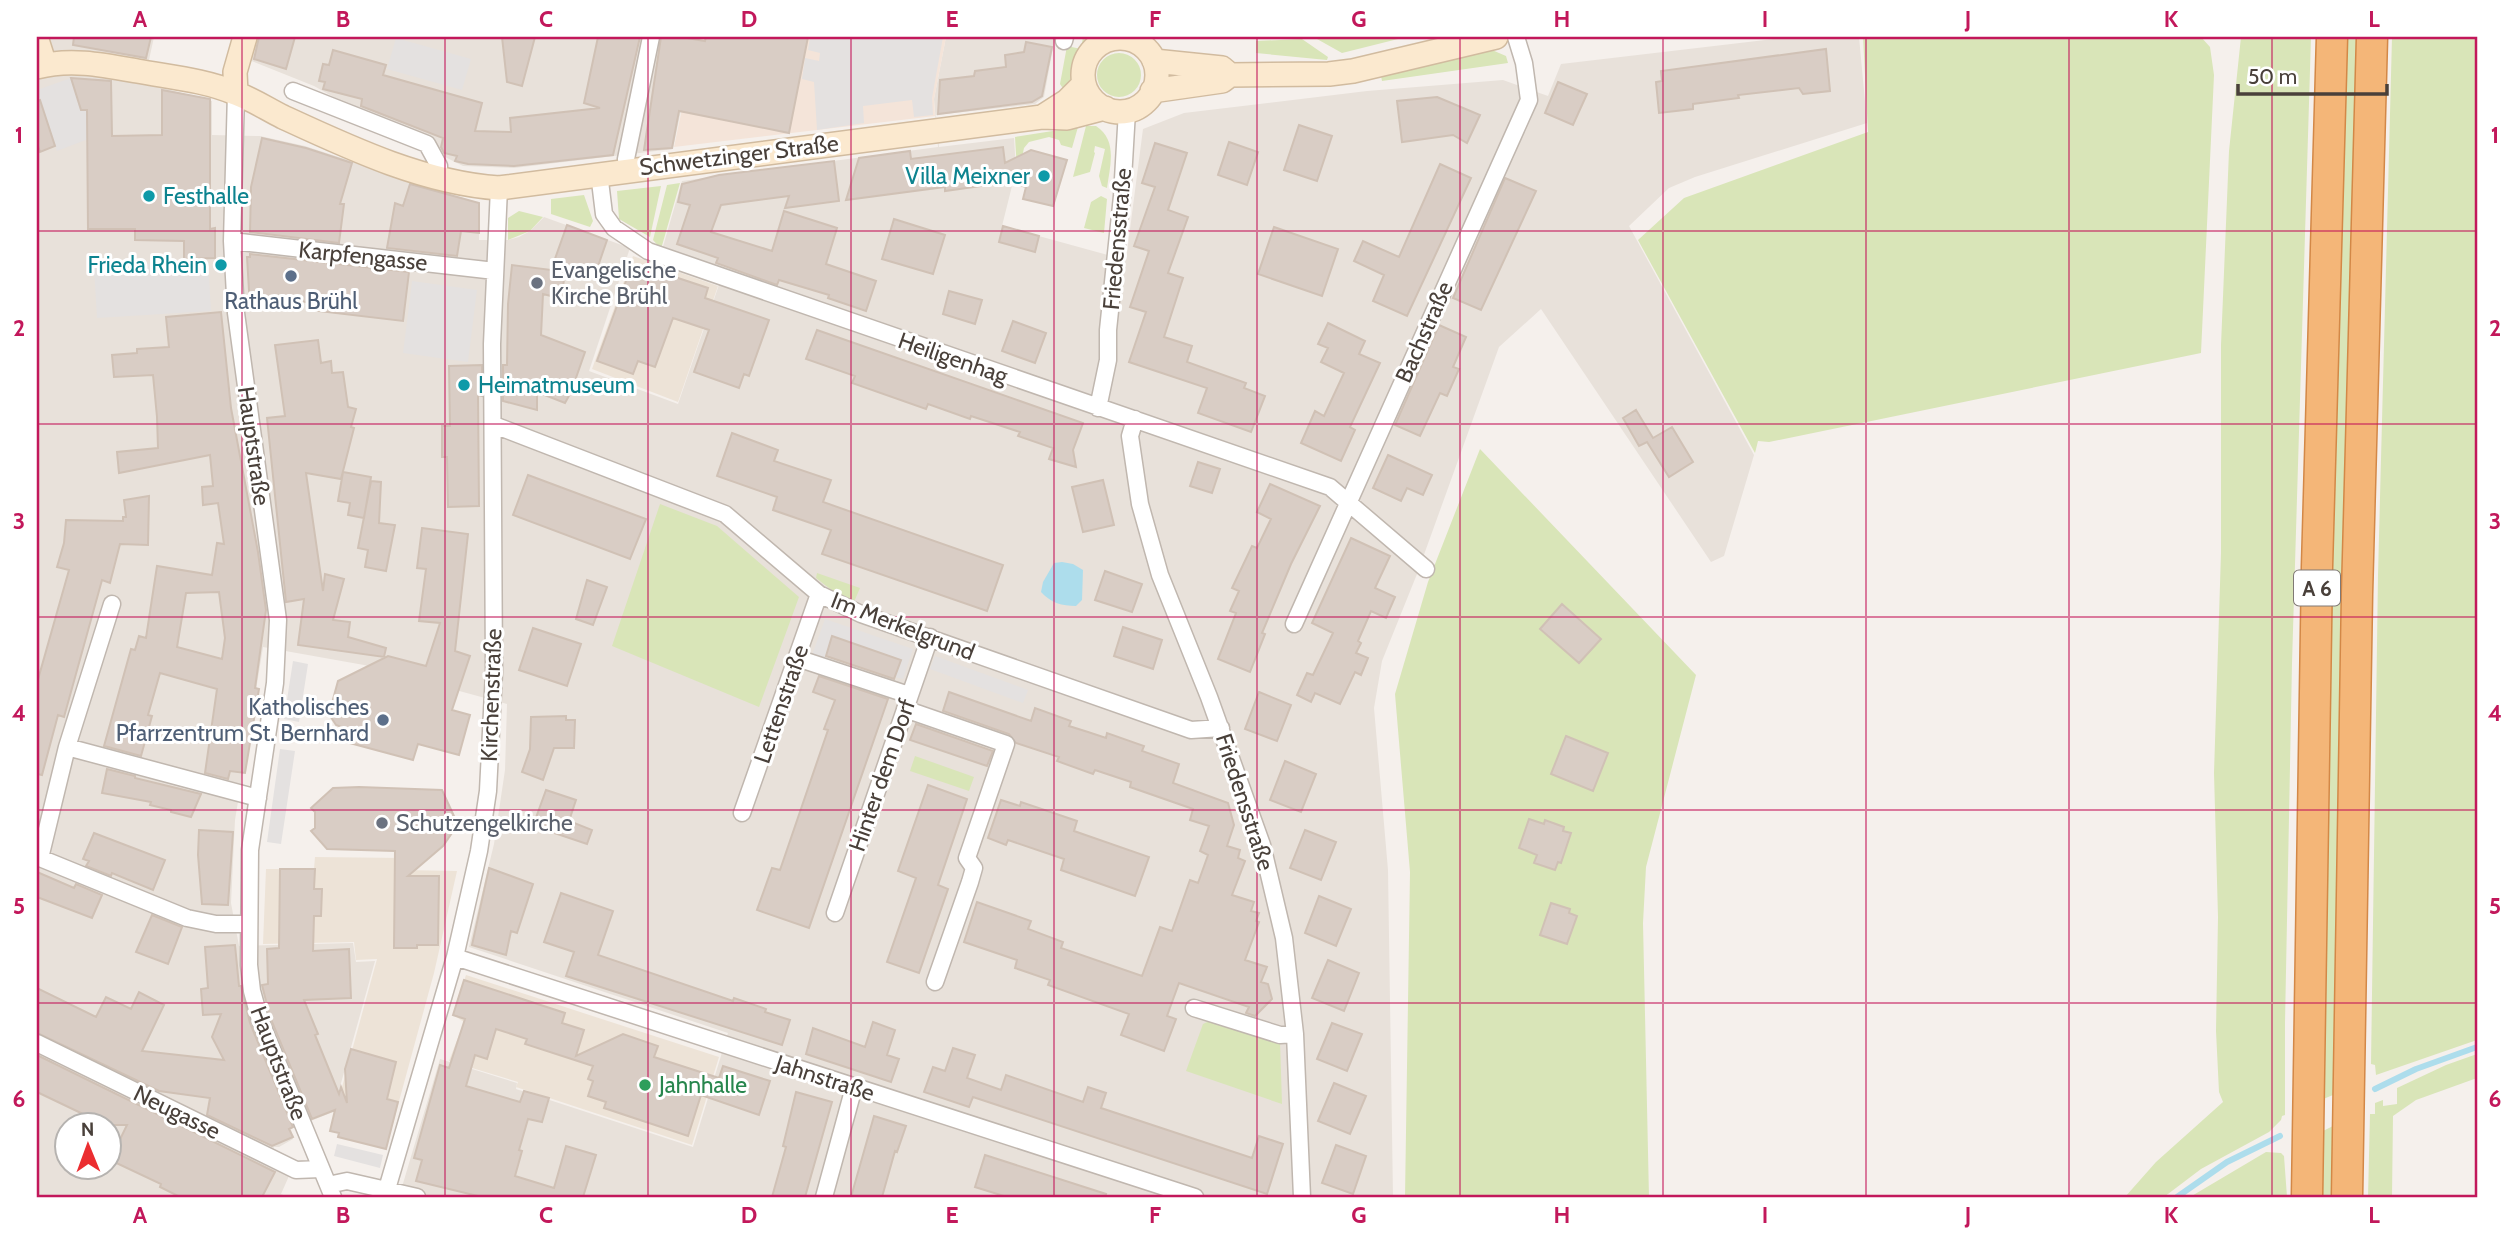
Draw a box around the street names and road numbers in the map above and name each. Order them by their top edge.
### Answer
street label: Schwetzinger Straße [638,129,840,181]
street label: Friedensstraße [1097,167,1137,311]
street label: Karpfengasse [297,235,429,277]
street label: Bachstraße [1389,277,1459,387]
street label: Heiligenhag [895,326,1012,390]
street label: Hauptstraße [232,385,276,508]
road number: A 6 [2294,570,2340,606]
street label: Im Merkelgrund [827,586,979,666]
street label: Kirchenstraße [475,628,507,762]
street label: Lettenstraße [748,641,814,767]
street label: Hinter dem Dorf [843,695,921,855]
street label: Friedensstraße [1210,730,1280,874]
street label: Hauptstraße [244,1002,314,1124]
street label: Jahnstraße [771,1049,878,1107]
street label: Neugasse [129,1079,225,1145]

